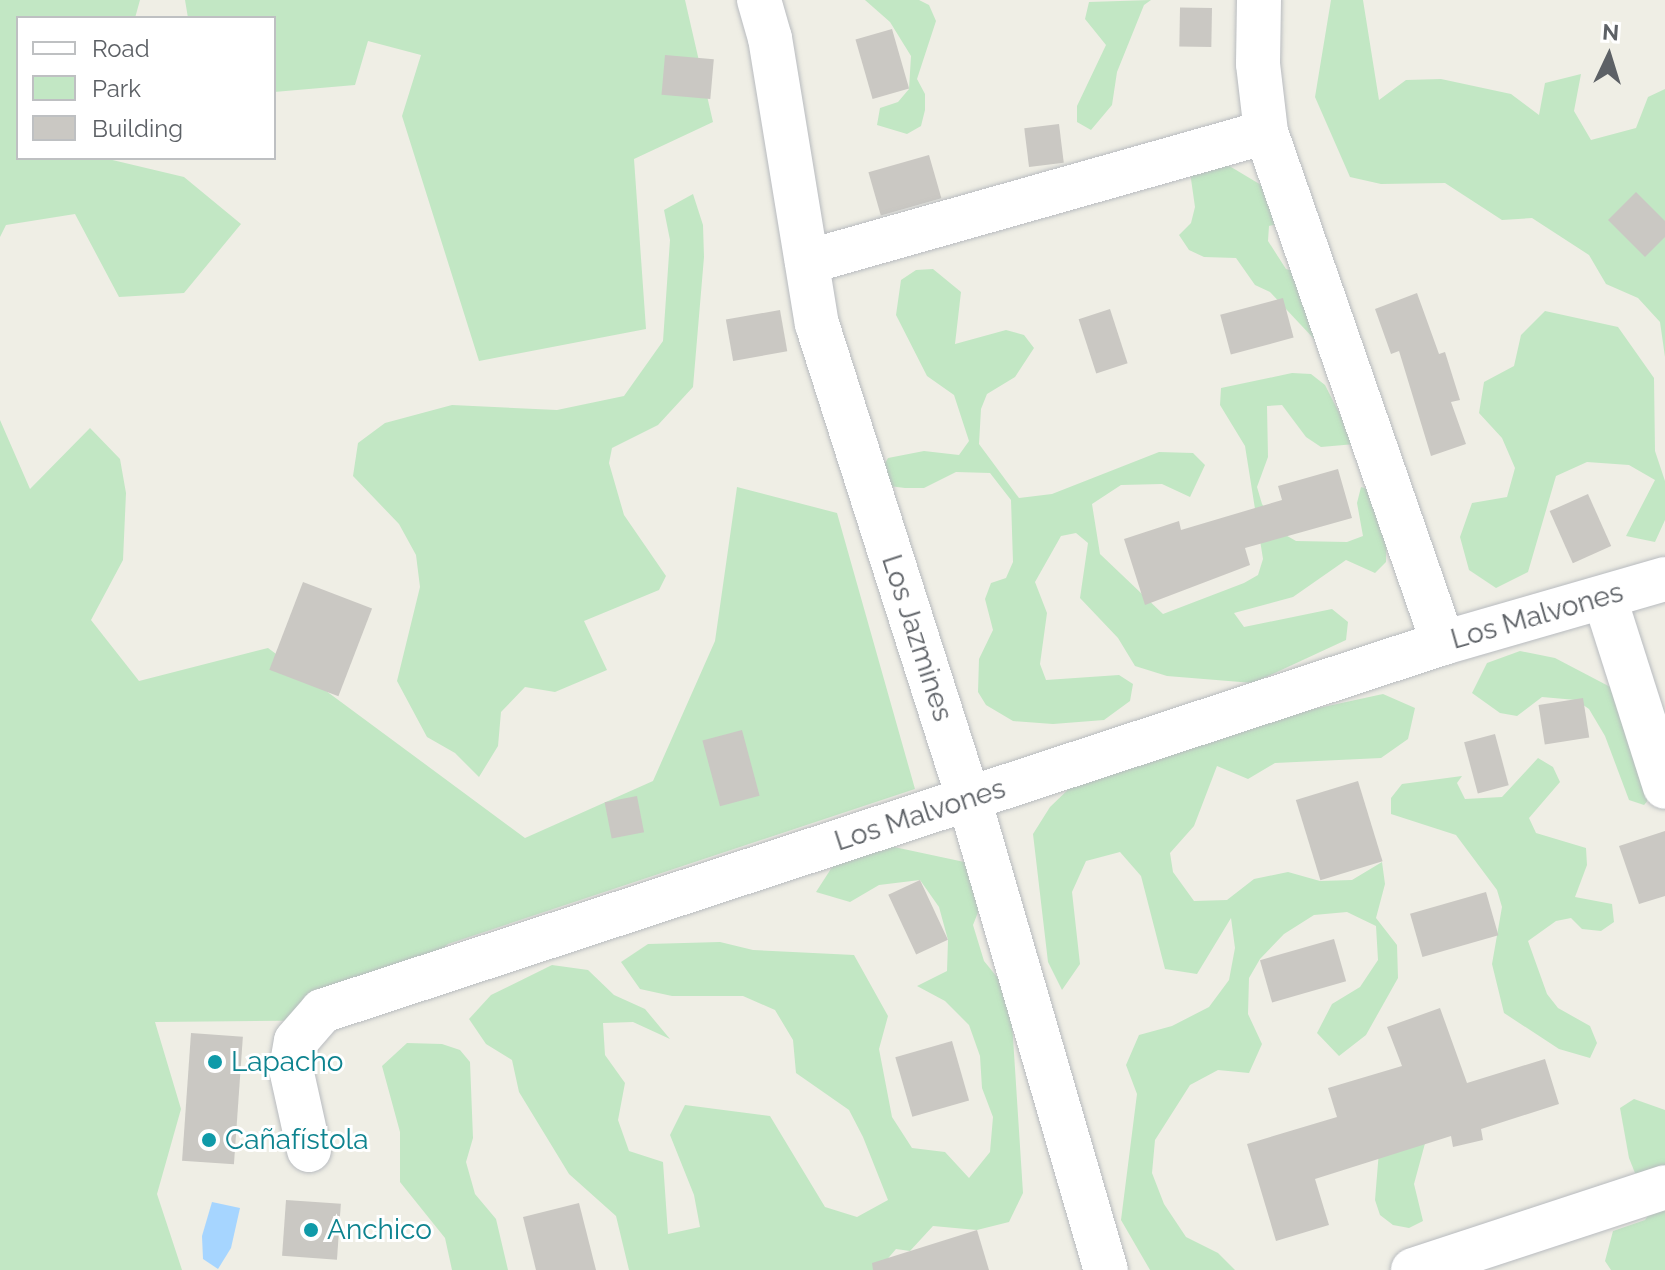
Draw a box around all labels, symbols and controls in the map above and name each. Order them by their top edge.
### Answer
legend [16,16,276,160]
north arrow [1569,16,1649,96]
text: N [1601,19,1620,46]
text: Road [92,34,150,63]
text: Park [92,74,141,103]
text: Building [92,114,183,143]
street label: Los Jazmines [874,550,960,726]
street label: Los Malvones [1447,575,1627,657]
street label: Los Malvones [830,772,1010,858]
place label: Lapacho [231,1045,343,1079]
marker: Lapacho [206,1053,224,1071]
place label: Cañafístola [225,1123,368,1157]
marker: Cañafístola [200,1131,218,1149]
place label: Anchico [327,1213,432,1247]
marker: Anchico [302,1221,320,1239]

